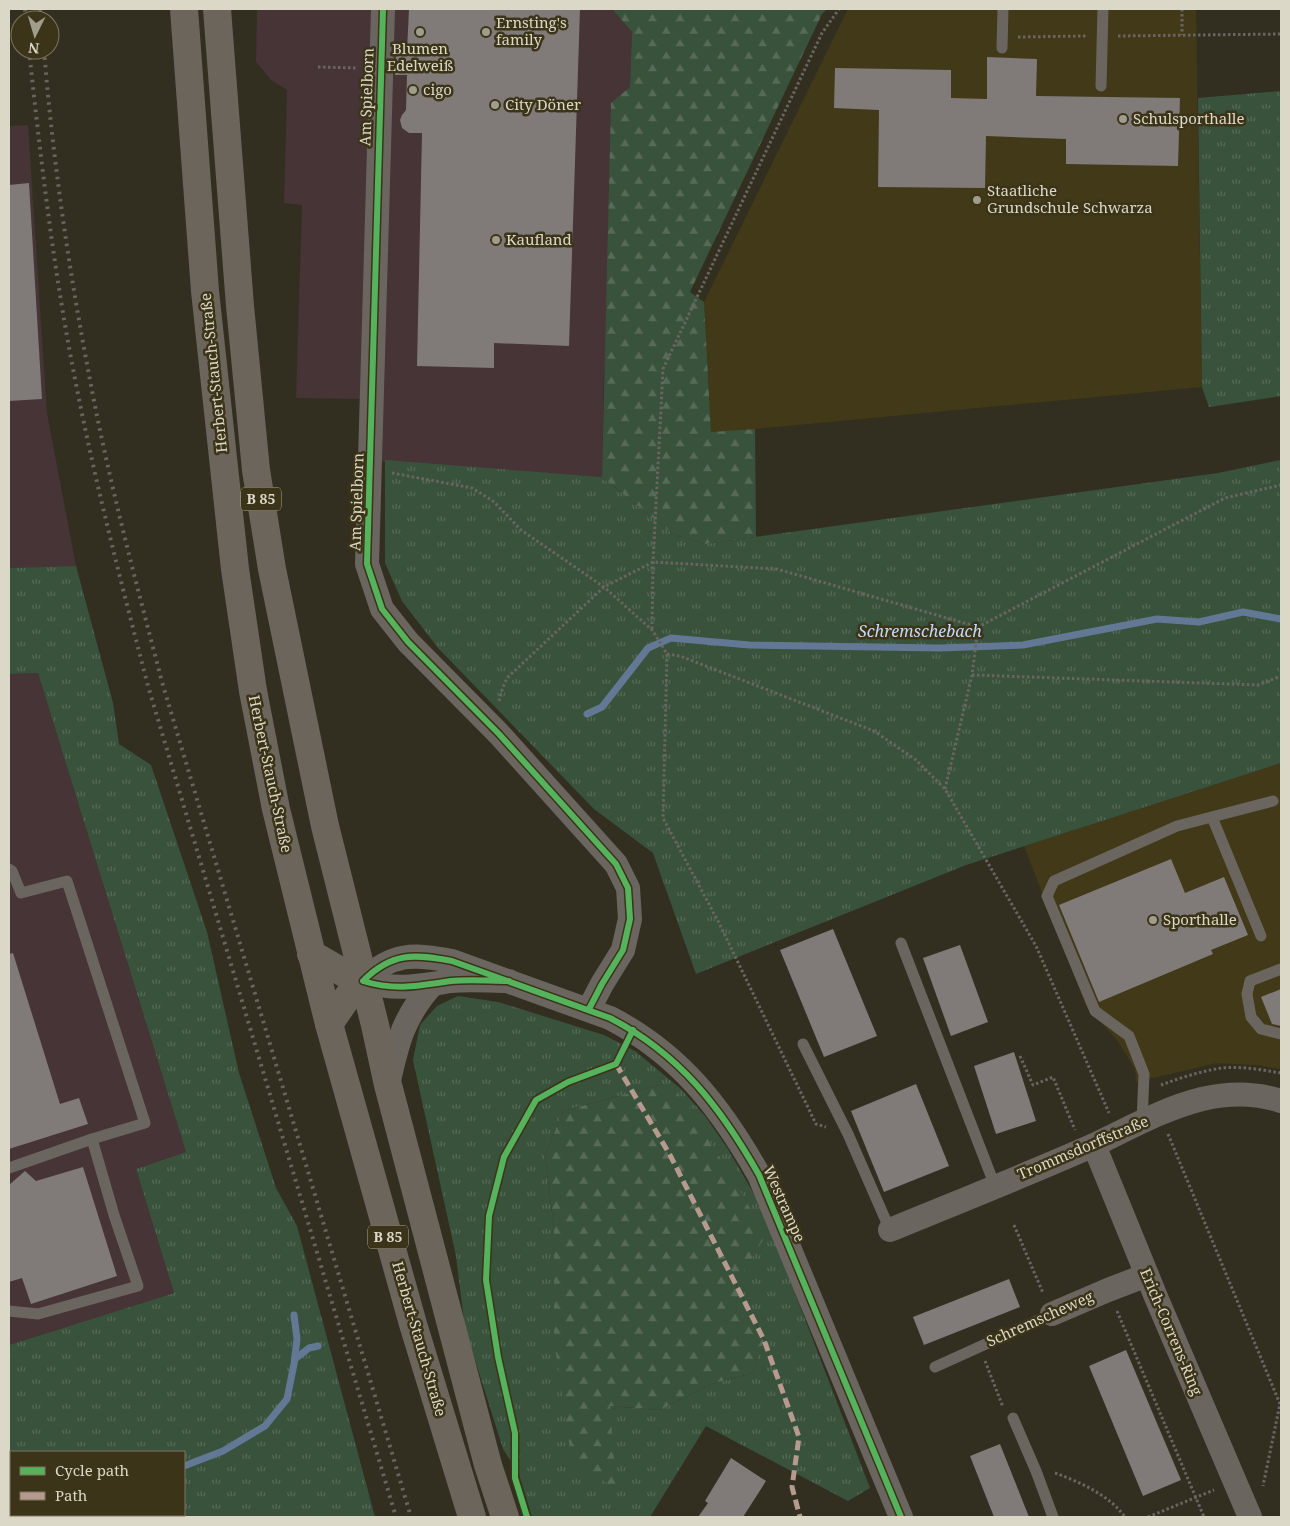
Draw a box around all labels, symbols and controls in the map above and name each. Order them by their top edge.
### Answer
north arrow [10,10,60,60]
place label: Ernsting's family [496,12,567,49]
marker: Blumen Edelweiß [414,26,426,38]
marker: Ernsting's family [480,26,492,38]
place label: Blumen Edelweiß [387,38,454,75]
text: N [27,39,40,58]
street label: Am Spielborn [354,47,378,146]
place label: cigo [423,79,452,99]
marker: cigo [407,84,419,96]
place label: City Döner [505,94,581,114]
marker: City Döner [489,99,501,111]
place label: Schulsporthalle [1133,108,1245,128]
marker: Schulsporthalle [1117,113,1129,125]
place label: Staatliche Grundschule Schwarza [987,180,1153,217]
marker: Staatliche Grundschule Schwarza [971,194,983,206]
place label: Kaufland [506,229,572,249]
marker: Kaufland [490,234,502,246]
street label: Herbert-Stauch-Straße [195,292,231,454]
street label: Am Spielborn [344,452,368,551]
road number: B 85 [241,488,281,510]
water label: Schremschebach [858,620,982,642]
street label: Herbert-Stauch-Straße [245,693,297,854]
place label: Sporthalle [1163,909,1237,929]
marker: Sporthalle [1147,914,1159,926]
street label: Trommsdorffstraße [1014,1110,1151,1184]
street label: Westrampe [759,1162,811,1245]
road number: B 85 [368,1226,408,1248]
street label: Herbert-Stauch-Straße [388,1259,452,1419]
street label: Erich-Correns-Ring [1136,1265,1208,1398]
street label: Schremscheweg [983,1286,1096,1351]
legend [10,1451,185,1516]
text: Cycle path [55,1460,130,1480]
text: Path [55,1485,88,1505]

